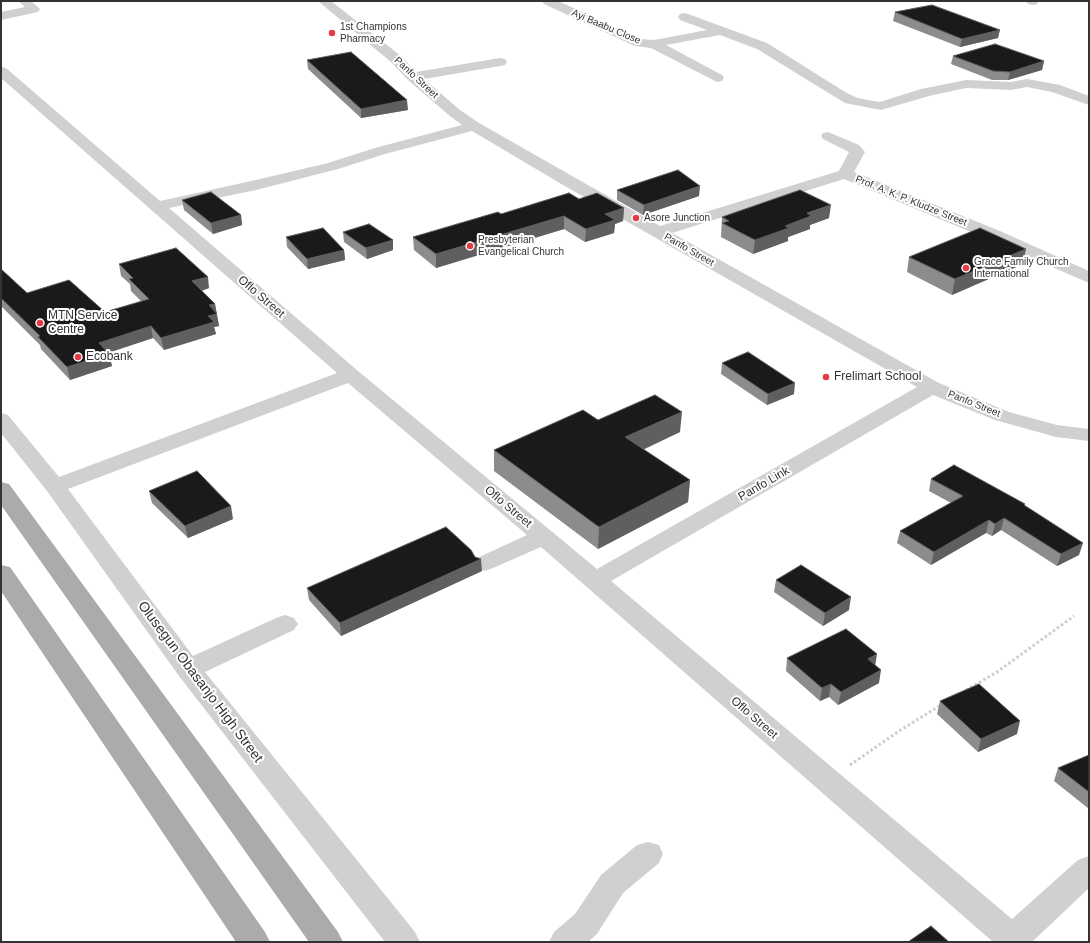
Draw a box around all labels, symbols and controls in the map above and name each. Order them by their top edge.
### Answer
street label: Ayi Baabu Close [570,7,642,47]
place label: 1st Champions Pharmacy [340,21,407,44]
marker: 1st Champions Pharmacy [327,28,337,38]
street label: Panfo Street [392,55,440,101]
street label: Prof. A. K. P. Kludze Street [853,173,969,229]
place label: Asore Junction [644,212,710,224]
marker: Asore Junction [631,213,641,223]
street label: Panfo Street [662,231,716,269]
place label: Presbyterian Evangelical Church [478,234,564,258]
marker: Presbyterian Evangelical Church [465,241,475,251]
place label: Grace Family Church International [974,256,1068,280]
marker: Grace Family Church International [961,263,971,273]
street label: Oflo Street [235,273,287,321]
place label: MTN Service Centre [48,309,117,337]
marker: MTN Service Centre [35,318,45,328]
place label: Ecobank [86,350,133,364]
marker: Ecobank [73,352,83,362]
place label: Frelimart School [834,370,921,384]
marker: Frelimart School [821,372,831,382]
street label: Panfo Street [946,388,1002,420]
street label: Panfo Link [736,464,792,504]
street label: Oflo Street [481,483,535,531]
street label: Olusegun Obasanjo High Street [134,598,266,766]
street label: Oflo Street [728,694,780,742]

